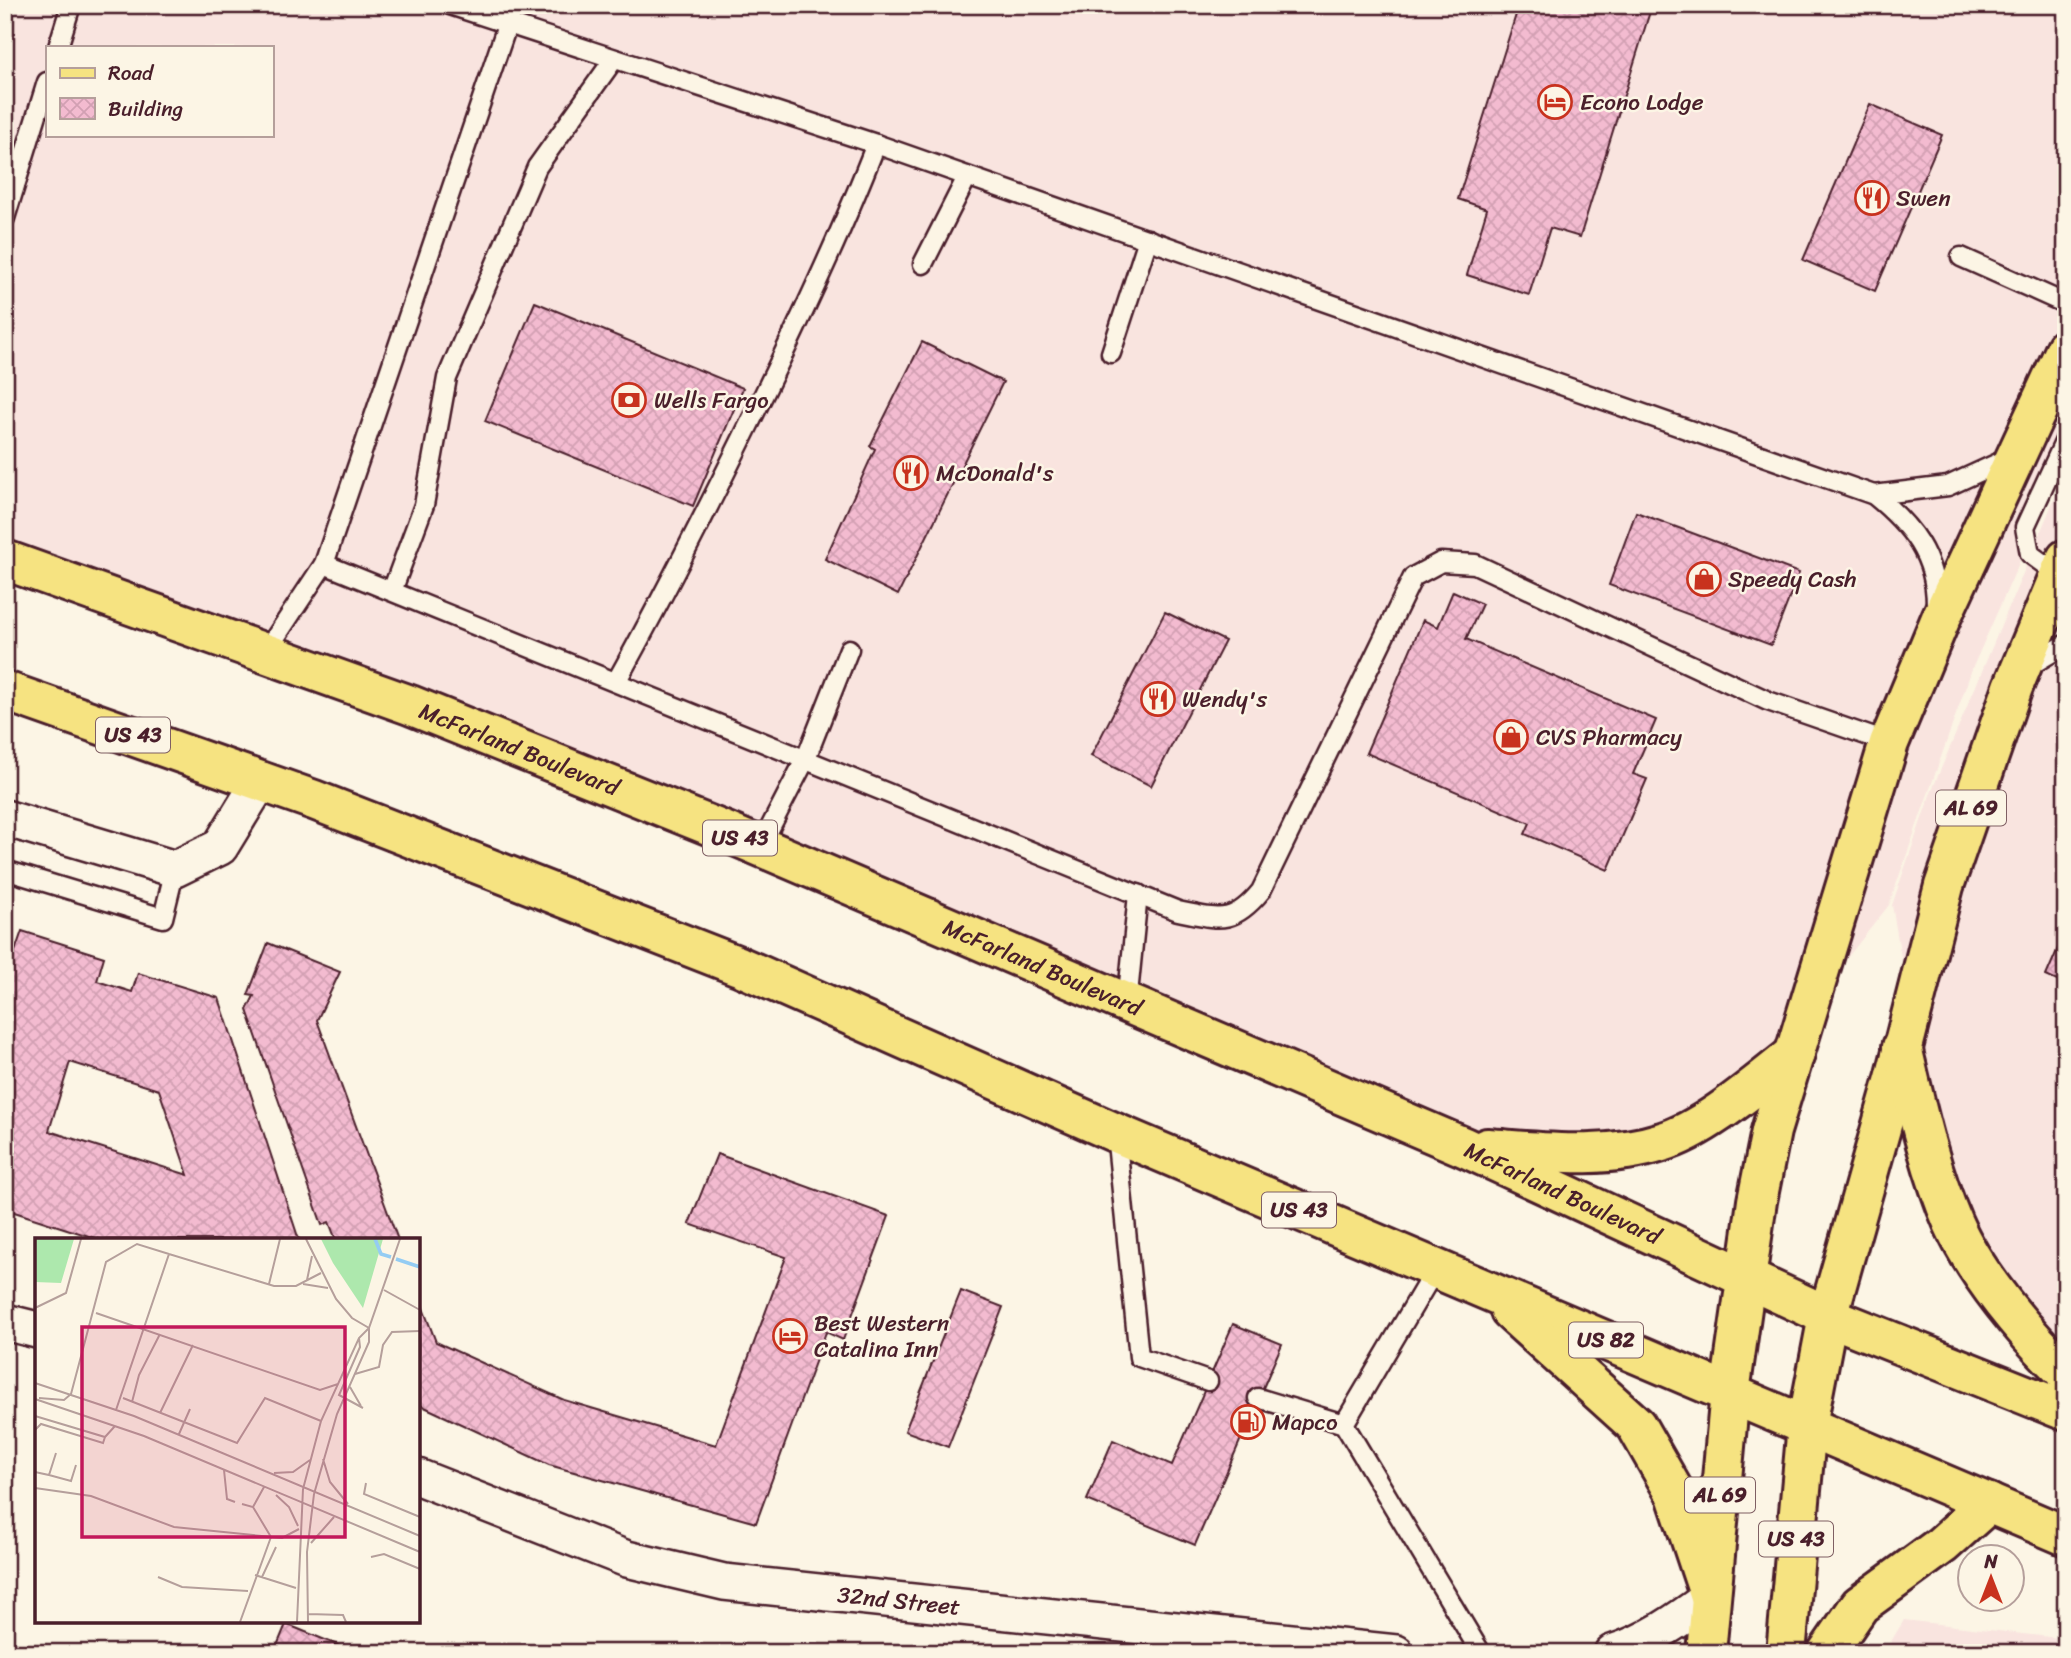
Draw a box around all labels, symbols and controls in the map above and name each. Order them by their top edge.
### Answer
legend [46,46,273,136]
text: Road [108,54,155,92]
place label: Econo Lodge [1580,82,1704,123]
hotel icon: Econo Lodge [1536,83,1574,121]
text: Building [108,90,184,128]
place label: Swen [1896,178,1951,219]
restaurant icon: Swen [1853,179,1891,217]
place label: Wells Fargo [654,380,769,421]
bank icon: Wells Fargo [610,381,648,419]
place label: McDonald's [936,453,1054,494]
restaurant icon: McDonald's [892,454,930,492]
place label: Speedy Cash [1728,559,1857,600]
shop icon: Speedy Cash [1685,560,1723,598]
place label: Wendy's [1182,679,1267,720]
restaurant icon: Wendy's [1139,680,1177,718]
street label: McFarland Boulevard [413,691,627,809]
place label: CVS Pharmacy [1536,717,1682,758]
road number: US 43 [96,718,170,752]
shop icon: CVS Pharmacy [1492,718,1530,756]
road number: AL 69 [1936,790,2006,826]
road number: US 43 [703,820,777,856]
street label: McFarland Boulevard [936,907,1150,1029]
street label: McFarland Boulevard [1457,1130,1669,1257]
road number: US 43 [1262,1192,1336,1228]
inset map [35,1238,420,1623]
place label: Best Western Catalina Inn [814,1303,950,1370]
hotel icon: Best Western Catalina Inn [771,1317,809,1355]
road number: US 82 [1569,1322,1643,1358]
place label: Mapco [1272,1402,1338,1443]
fuel station icon: Mapco [1229,1403,1267,1441]
road number: AL 69 [1685,1478,1755,1512]
road number: US 43 [1759,1522,1833,1556]
north arrow [1955,1542,2025,1612]
text: N [1983,1545,1998,1578]
street label: 32nd Street [835,1574,962,1628]

